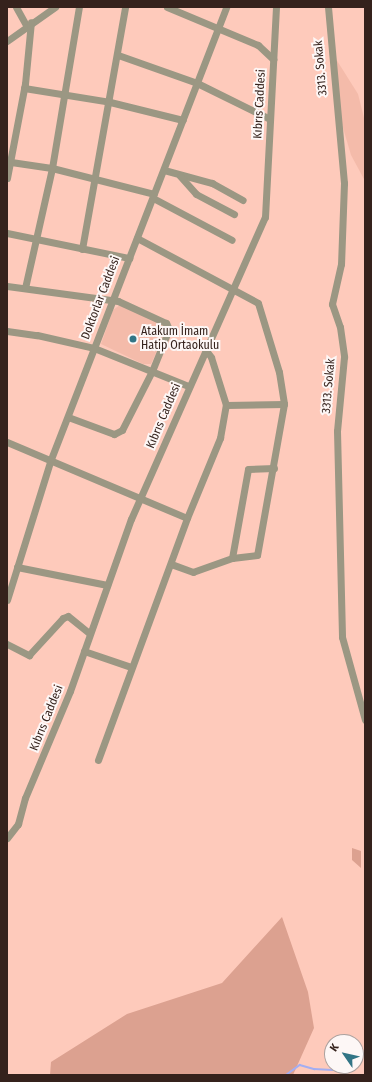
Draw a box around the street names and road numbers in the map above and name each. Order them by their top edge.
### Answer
street label: 3313. Sokak [311,40,331,96]
street label: Kıbrıs Caddesi [251,69,269,139]
street label: Doktorlar Caddesi [79,254,123,342]
street label: 3313. Sokak [319,358,339,414]
street label: Kıbrıs Caddesi [144,381,184,451]
street label: Kıbrıs Caddesi [27,683,67,753]

